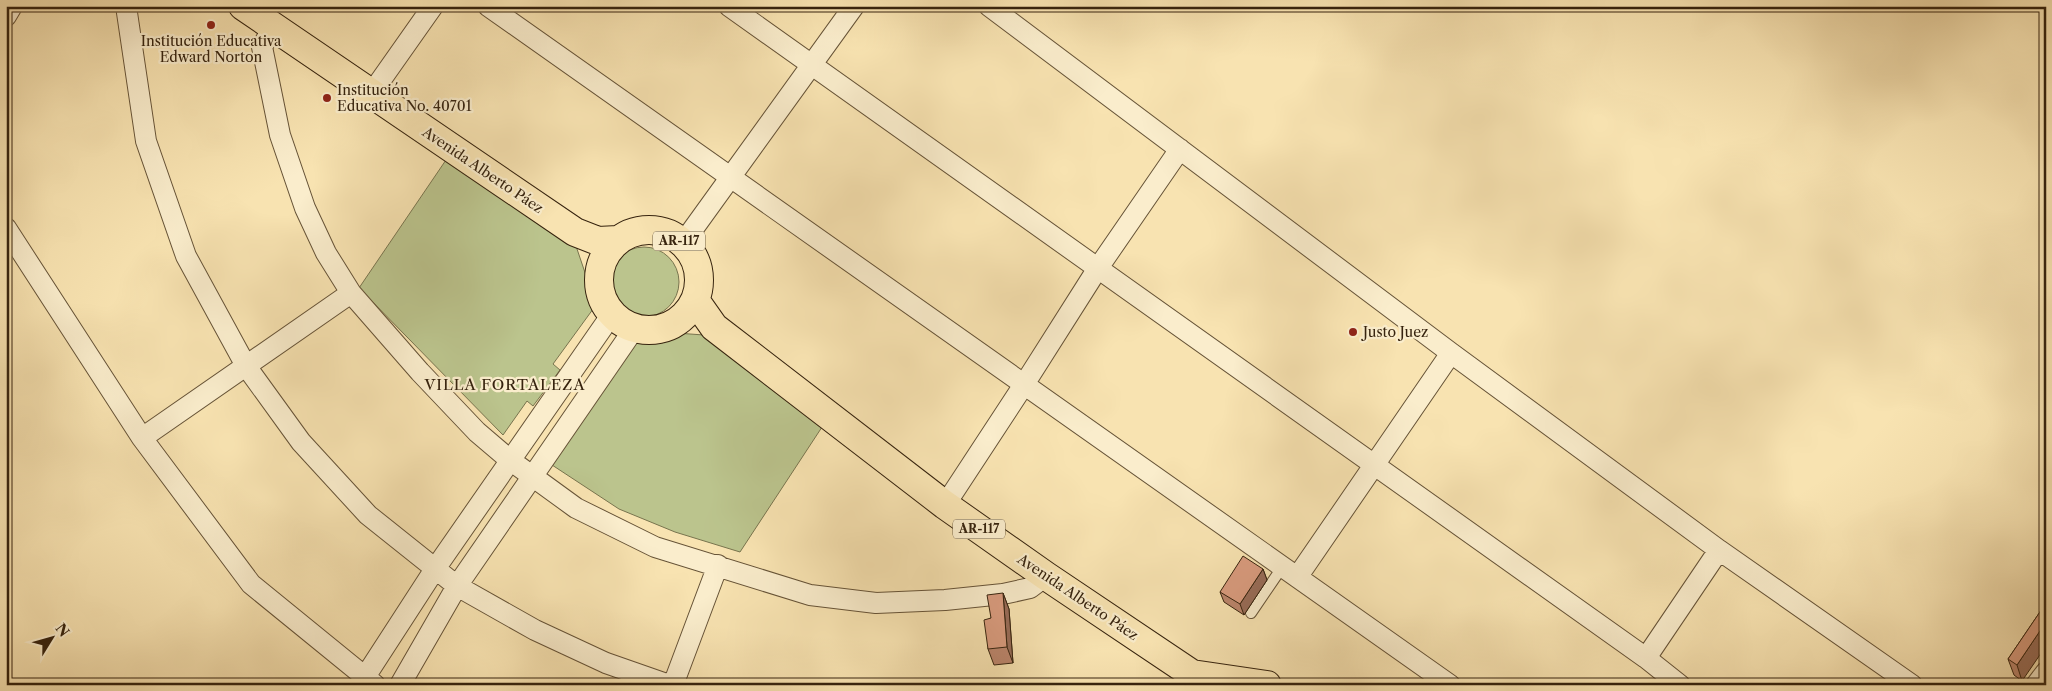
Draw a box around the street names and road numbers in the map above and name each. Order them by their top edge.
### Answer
street label: Avenida Alberto Páez [418,122,547,217]
road number: AR-117 [653,232,705,250]
road number: AR-117 [953,520,1005,538]
street label: Avenida Alberto Páez [1013,549,1142,644]

